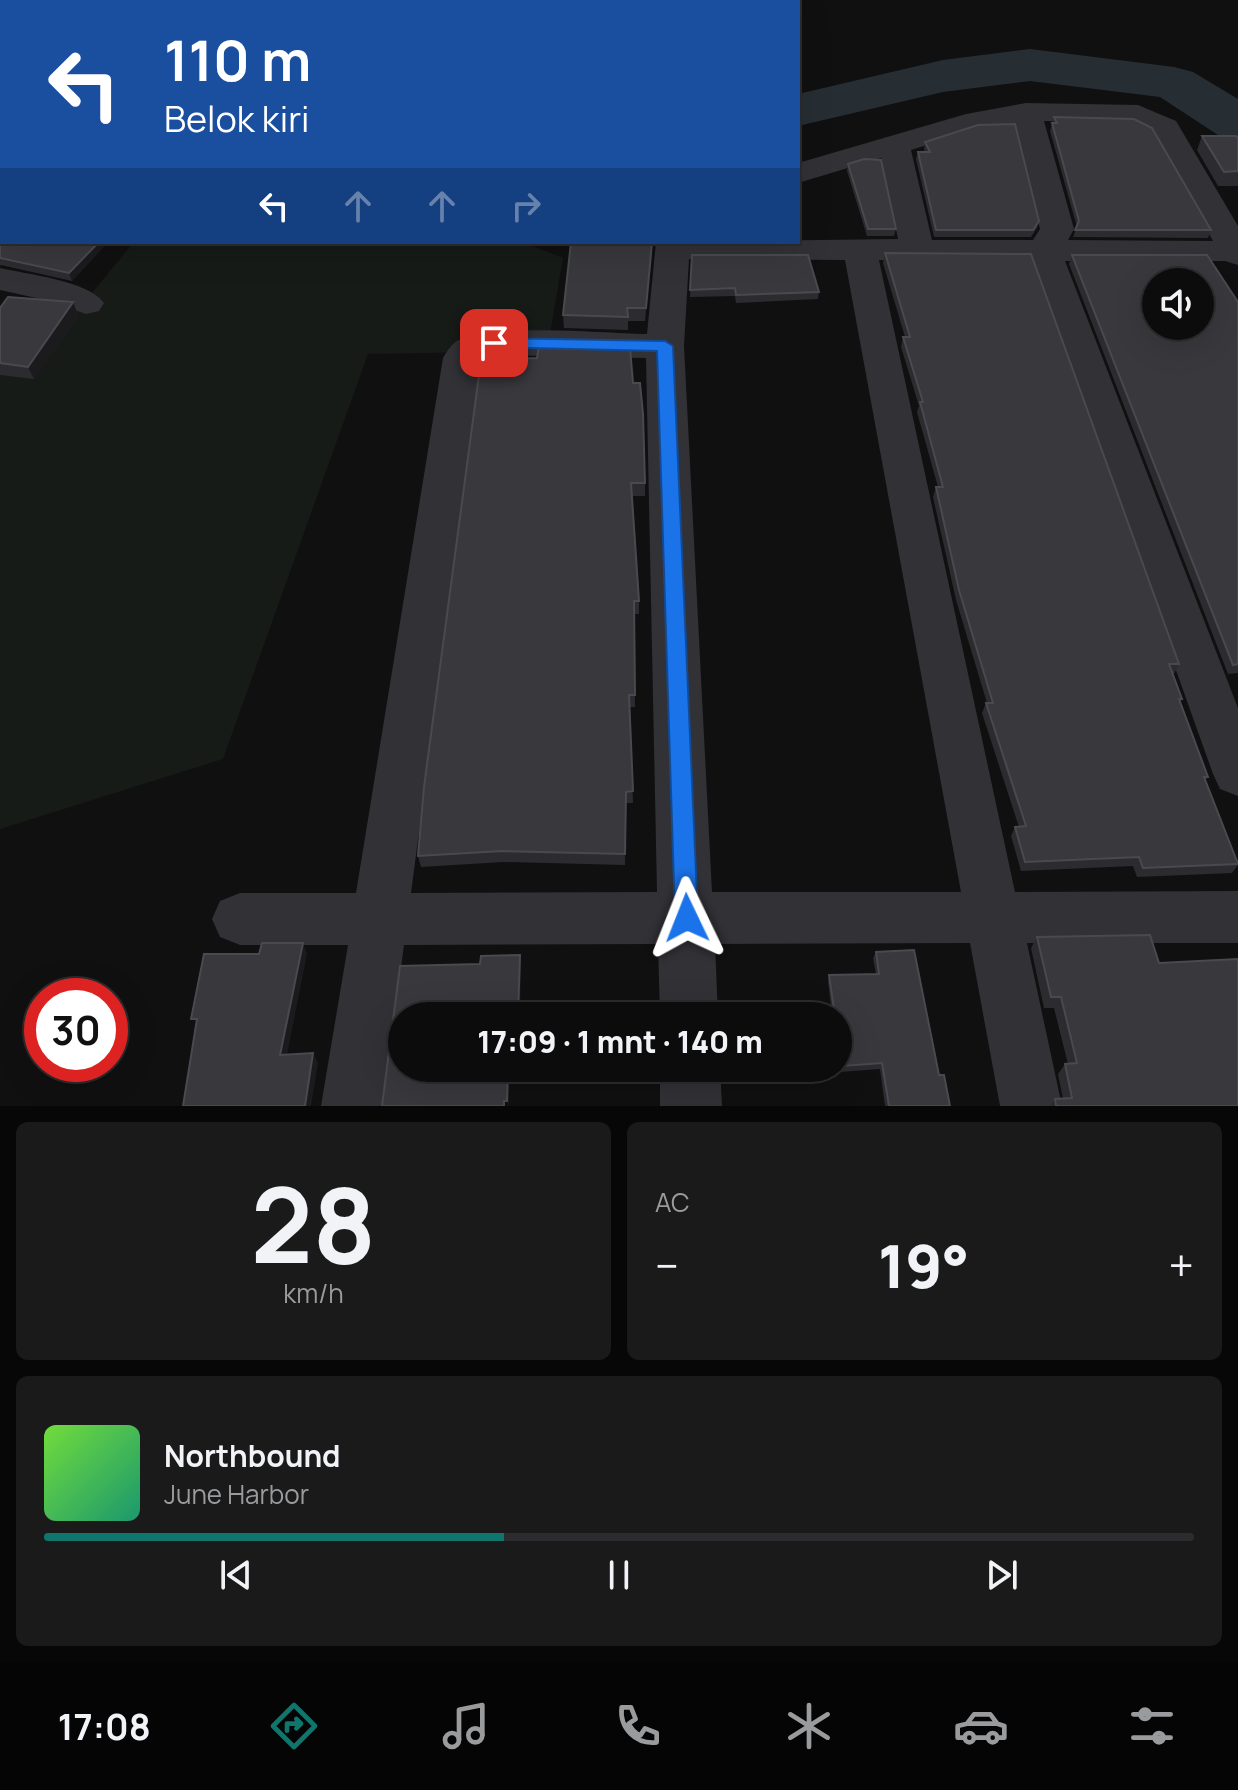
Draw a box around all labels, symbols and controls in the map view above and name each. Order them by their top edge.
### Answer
text: 110 m [164,21,311,98]
icon: left [32,32,136,136]
text: Belok kiri [164,94,310,143]
icon: left [252,184,296,228]
icon: ahead [336,184,380,228]
icon: ahead [420,184,464,228]
icon: right [504,184,548,228]
map controls [1142,268,1214,340]
button: sound [1142,268,1214,340]
pin [460,309,528,377]
icon: arrive [472,321,516,365]
position arrow [645,876,729,960]
speed limit sign: 30 [24,978,128,1082]
text: 17:09 · 1 mnt · 140 m [477,1021,763,1062]
text: 28 [251,1152,376,1294]
text: AC [655,1184,690,1220]
text: 19° [878,1224,969,1306]
text: − [655,1235,679,1295]
text: + [1169,1235,1194,1295]
text: km/h [283,1275,344,1311]
text: Northbound [164,1435,341,1476]
text: June Harbor [164,1476,309,1512]
icon: previous [214,1553,258,1597]
icon: pause [597,1553,641,1597]
icon: next [980,1553,1024,1597]
icon: directions [266,1698,322,1754]
icon: music [438,1698,494,1754]
icon: phone [610,1698,666,1754]
icon: climate [781,1698,837,1754]
icon: car [953,1698,1009,1754]
icon: filters [1124,1698,1180,1754]
text: 17:08 [58,1702,151,1751]

